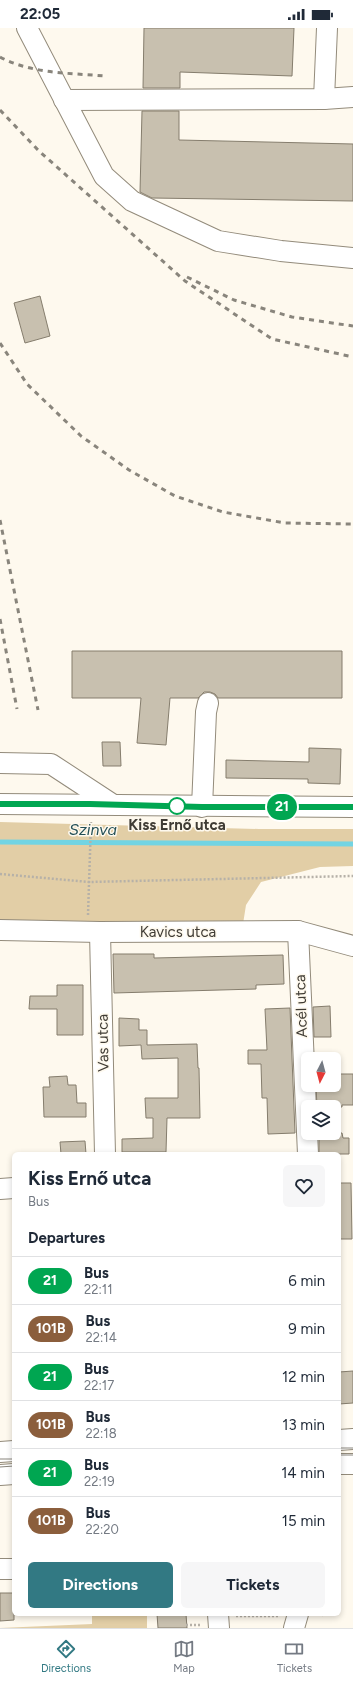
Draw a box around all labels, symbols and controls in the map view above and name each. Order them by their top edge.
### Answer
text: 22:05 [20,5,60,23]
line badge: 21 [264,794,300,820]
marker: Kiss Ernő utca [168,797,186,815]
text: 21 [275,798,289,815]
place label: Kiss Ernő utca [128,816,226,834]
water label: Szinva [69,820,117,839]
street label: Kavics utca [140,923,216,941]
street label: Acél utca [291,974,311,1038]
street label: Vas utca [93,1014,113,1072]
north arrow [301,1052,341,1092]
map controls [301,1052,341,1140]
button: layers [301,1100,341,1140]
button: heart [283,1165,325,1207]
text: Kiss Ernő utca [28,1167,151,1190]
text: Bus [28,1194,49,1209]
text: Departures [28,1229,105,1247]
text: Bus [84,1264,109,1282]
text: 21 [43,1272,57,1289]
text: 6 min [288,1272,325,1290]
text: 22:11 [84,1282,113,1297]
text: Bus [85,1312,110,1330]
text: 101B [36,1320,65,1337]
text: 9 min [288,1320,325,1338]
text: 22:14 [85,1330,117,1345]
text: Bus [84,1360,109,1378]
text: 21 [43,1368,57,1385]
text: 12 min [282,1368,325,1386]
text: 22:17 [84,1378,114,1393]
text: Bus [85,1408,110,1426]
text: 101B [36,1416,65,1433]
text: 13 min [282,1416,325,1434]
text: 22:18 [85,1426,117,1441]
text: Bus [84,1456,109,1474]
text: 21 [43,1464,57,1481]
text: 14 min [281,1464,325,1482]
text: 22:19 [84,1474,115,1489]
text: Bus [85,1504,110,1522]
text: 101B [36,1512,65,1529]
text: 15 min [282,1512,325,1530]
text: 22:20 [85,1522,119,1537]
button: Directions [28,1562,173,1608]
button: Tickets [181,1562,325,1608]
tab: Directions [41,1638,91,1675]
tab: Map [173,1638,195,1675]
tab: Tickets [277,1638,312,1675]

